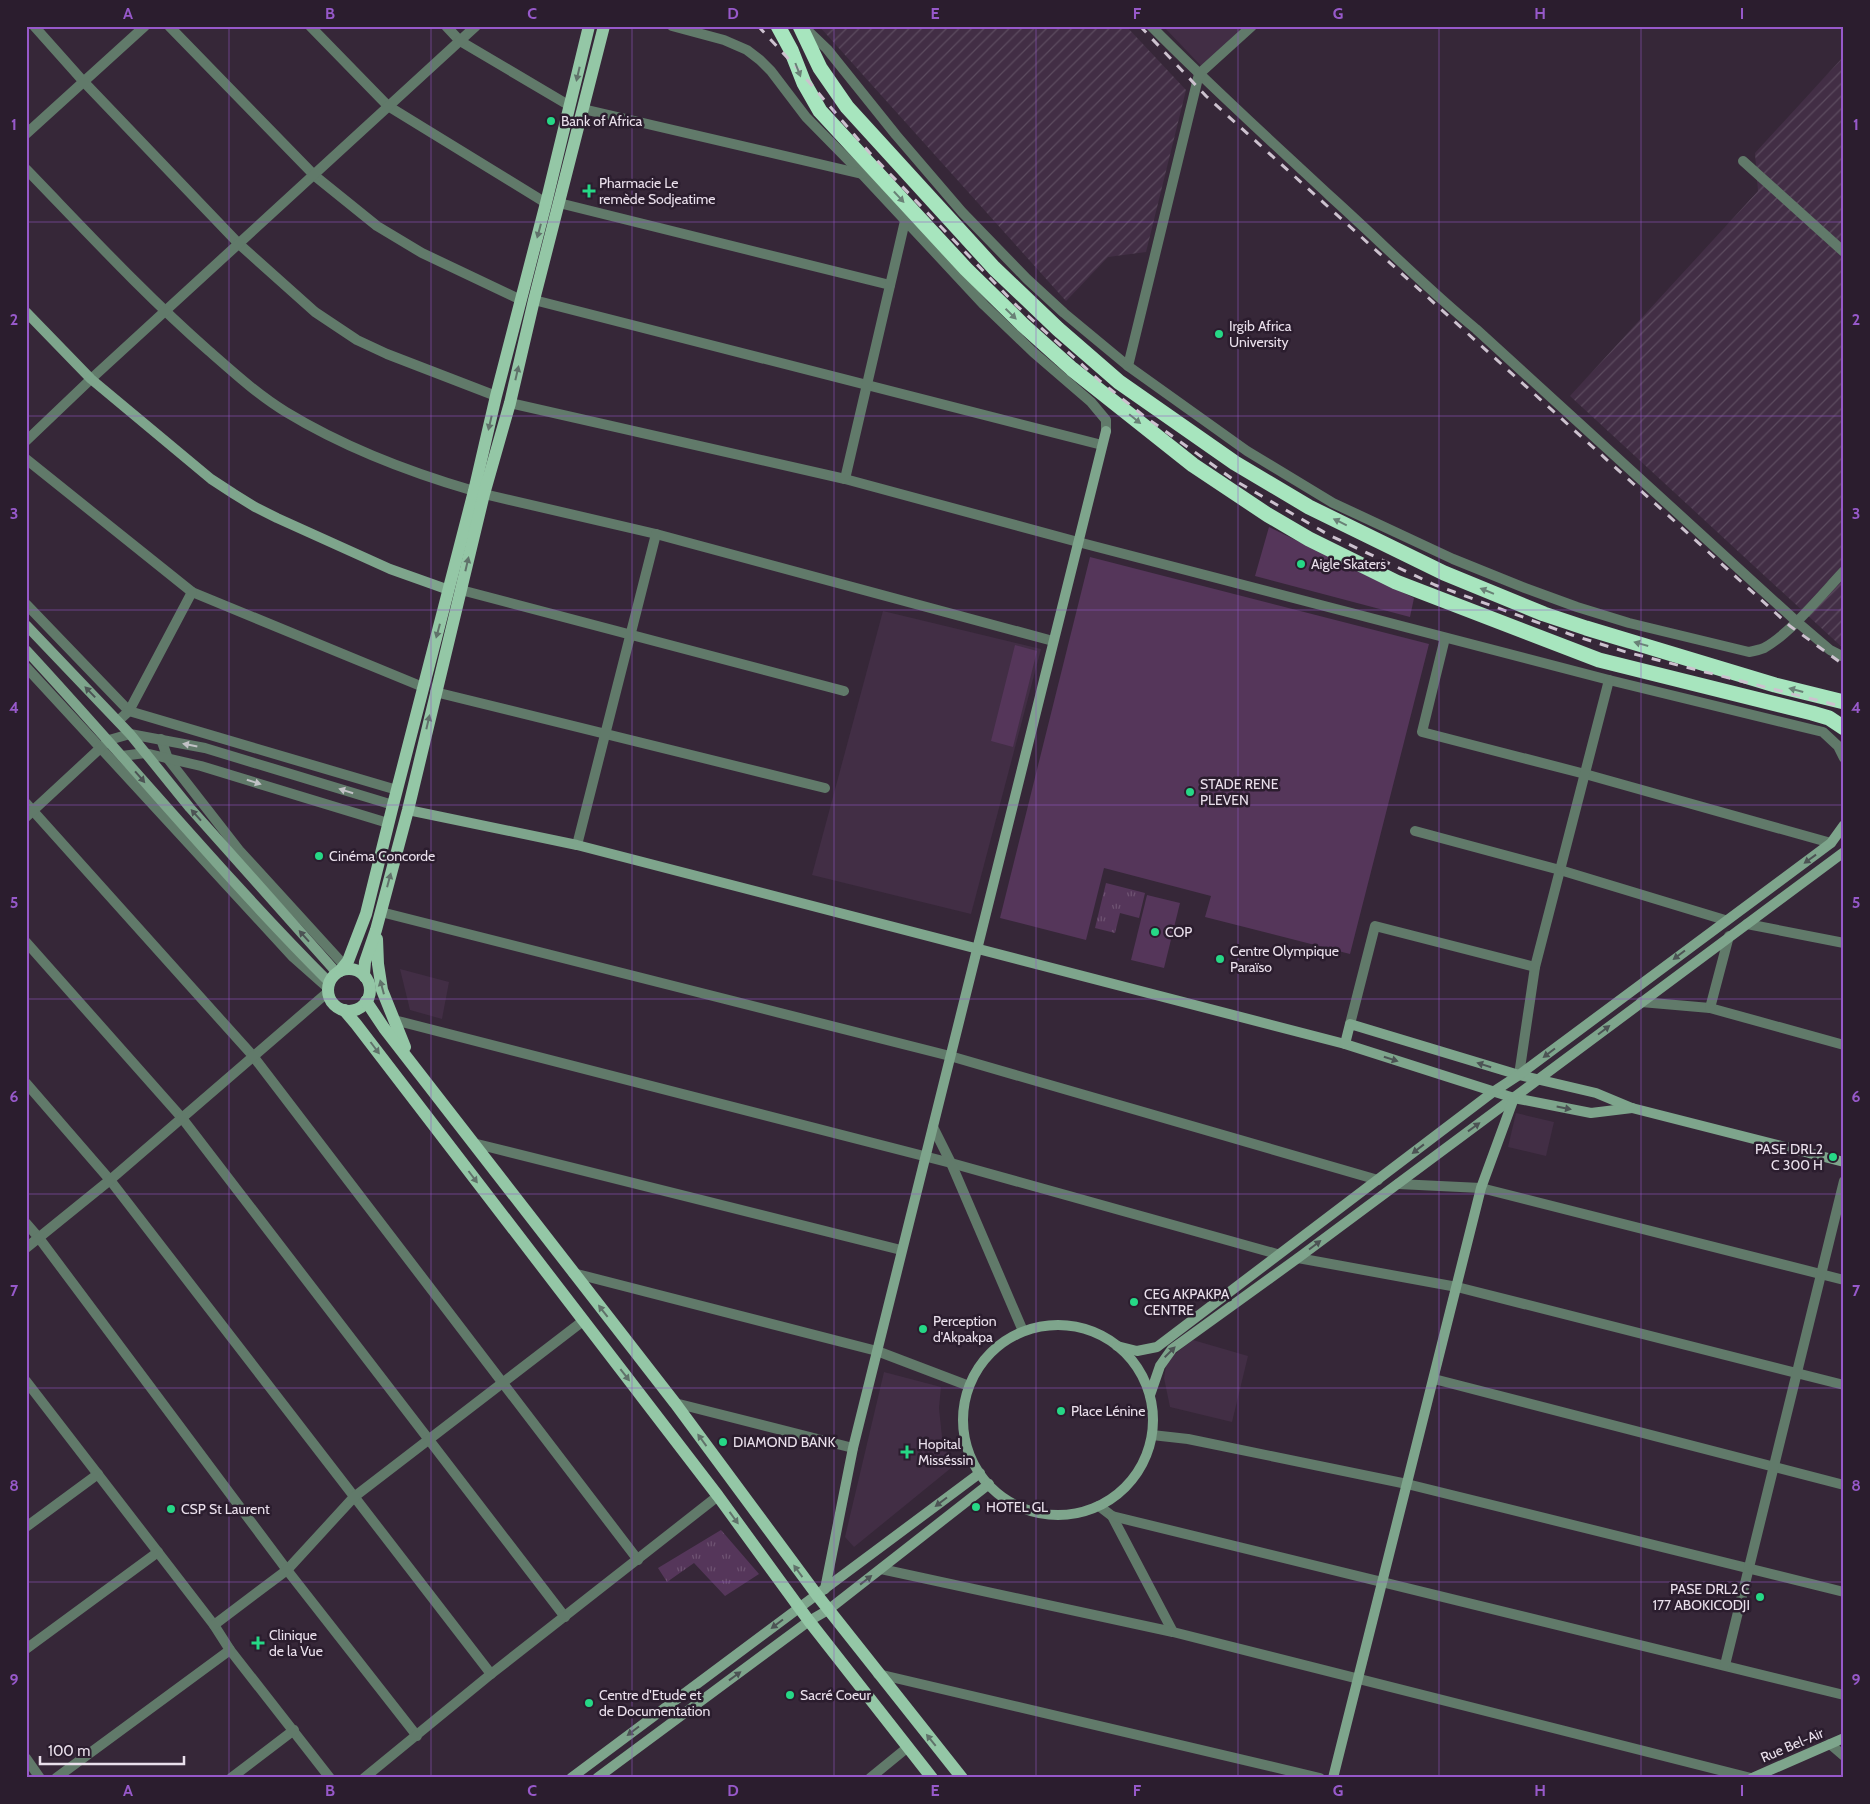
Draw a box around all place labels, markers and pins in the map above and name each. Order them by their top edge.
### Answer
place label: Bank of Africa [561,112,643,130]
marker: Bank of Africa [545,115,557,127]
place label: Pharmacie Le remède Sodjeatime [599,174,715,208]
marker: Pharmacie Le remède Sodjeatime [583,185,595,197]
place label: Irgib Africa University [1229,317,1292,351]
marker: Irgib Africa University [1213,328,1225,340]
place label: Aigle Skaters [1311,555,1386,573]
marker: Aigle Skaters [1295,558,1307,570]
place label: STADE RENE PLEVEN [1200,775,1279,809]
marker: STADE RENE PLEVEN [1184,786,1196,798]
place label: Cinéma Concorde [329,847,435,865]
marker: Cinéma Concorde [313,850,325,862]
place label: COP [1165,923,1192,941]
marker: COP [1149,926,1161,938]
place label: Centre Olympique Paraïso [1230,942,1339,976]
marker: Centre Olympique Paraïso [1214,953,1226,965]
place label: PASE DRL2 C 300 H [1755,1140,1823,1174]
marker: PASE DRL2 C 300 H [1827,1151,1839,1163]
place label: CEG AKPAKPA CENTRE [1144,1285,1230,1319]
marker: CEG AKPAKPA CENTRE [1128,1296,1140,1308]
place label: Perception d'Akpakpa [933,1312,997,1346]
marker: Perception d'Akpakpa [917,1323,929,1335]
place label: Place Lénine [1071,1402,1145,1420]
marker: Place Lénine [1055,1405,1067,1417]
place label: DIAMOND BANK [733,1433,835,1451]
place label: Hopital Misséssin [918,1435,974,1469]
marker: DIAMOND BANK [717,1436,729,1448]
marker: Hopital Misséssin [900,1445,914,1459]
place label: HOTEL GL [986,1498,1048,1516]
place label: CSP St Laurent [181,1500,270,1518]
marker: HOTEL GL [970,1501,982,1513]
marker: CSP St Laurent [165,1503,177,1515]
place label: PASE DRL2 C 177 ABOKICODJI [1652,1580,1750,1614]
marker: PASE DRL2 C 177 ABOKICODJI [1754,1591,1766,1603]
place label: Clinique de la Vue [269,1626,323,1660]
marker: Clinique de la Vue [251,1636,265,1650]
place label: Centre d'Etude et de Documentation [599,1686,710,1720]
place label: Sacré Coeur [800,1686,871,1704]
marker: Sacré Coeur [784,1689,796,1701]
marker: Centre d'Etude et de Documentation [583,1697,595,1709]

